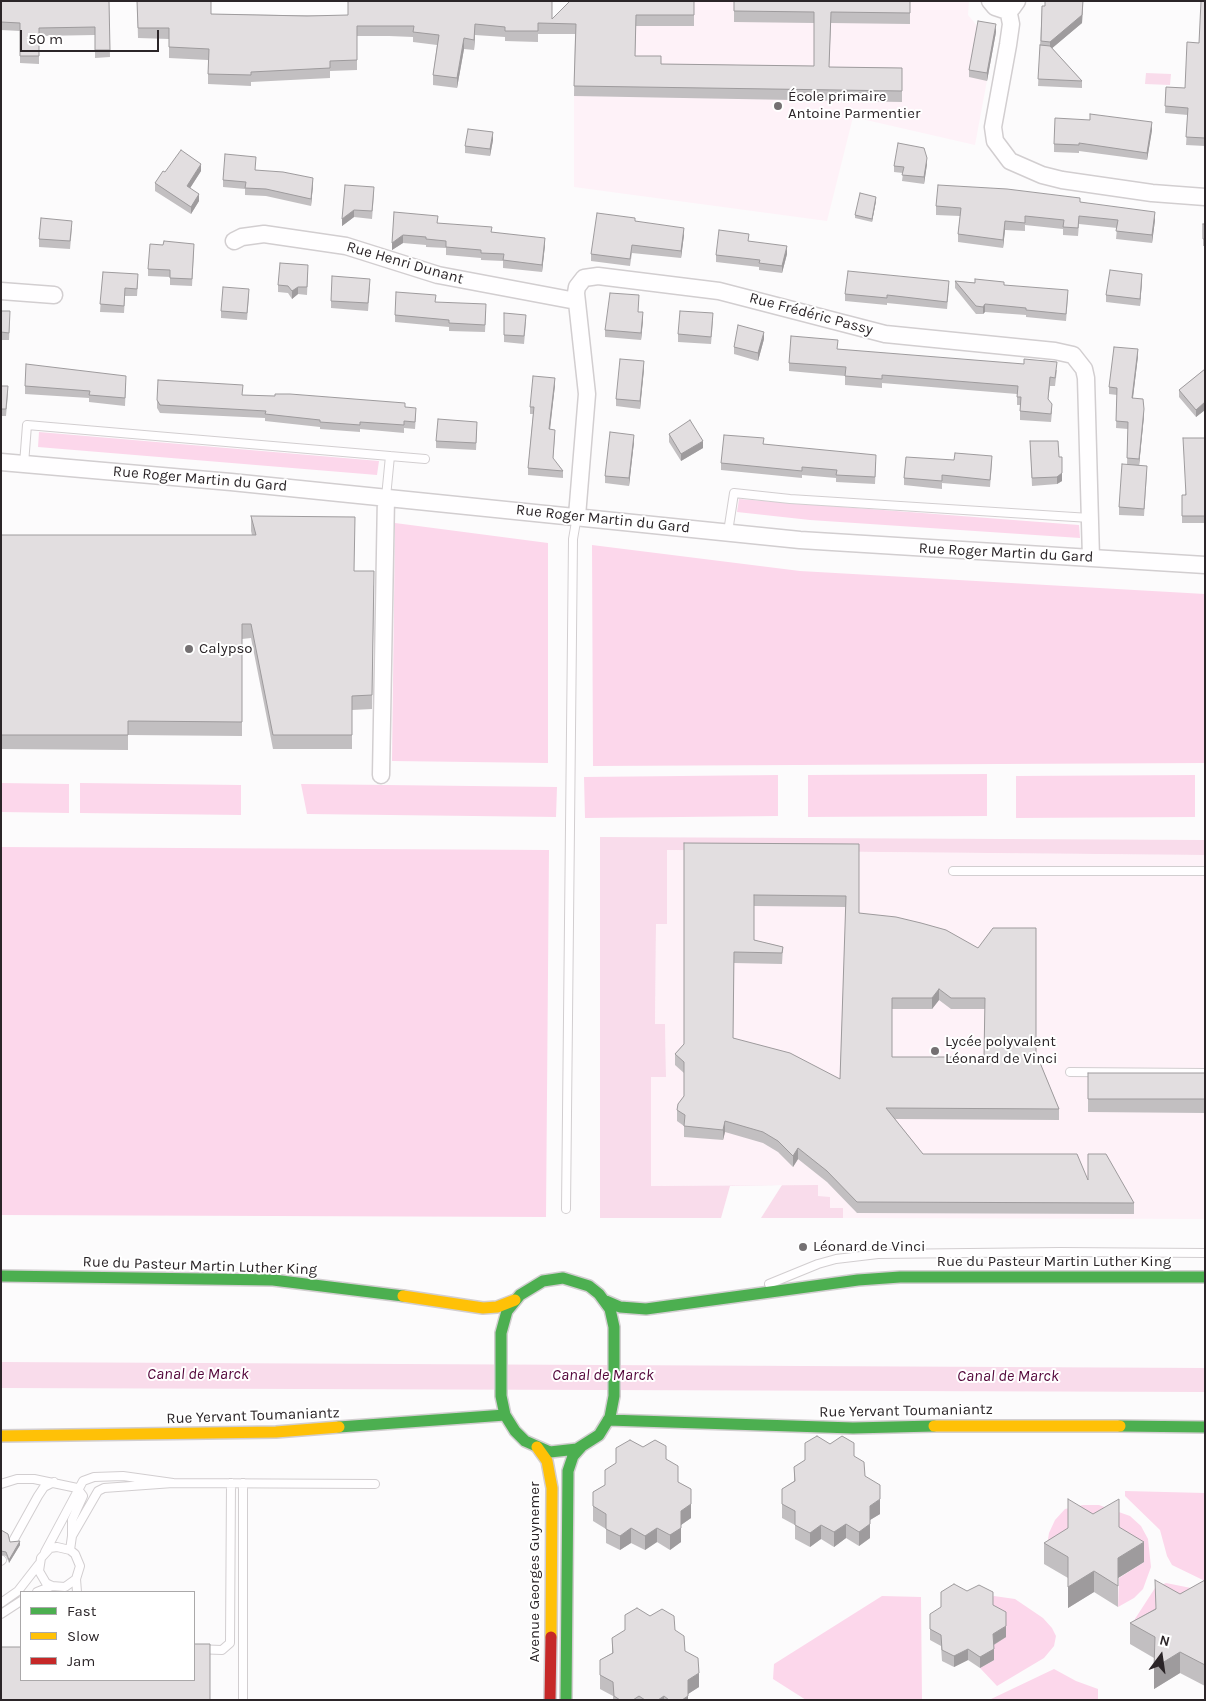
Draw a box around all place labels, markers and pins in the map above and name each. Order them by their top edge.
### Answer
place label: École primaire Antoine Parmentier [788,88,920,123]
marker: École primaire Antoine Parmentier [772,100,784,112]
place label: Calypso [199,640,252,658]
marker: Calypso [183,643,195,655]
place label: Lycée polyvalent Léonard de Vinci [945,1033,1057,1068]
marker: Lycée polyvalent Léonard de Vinci [929,1045,941,1057]
place label: Léonard de Vinci [813,1238,925,1256]
marker: Léonard de Vinci [797,1241,809,1253]

